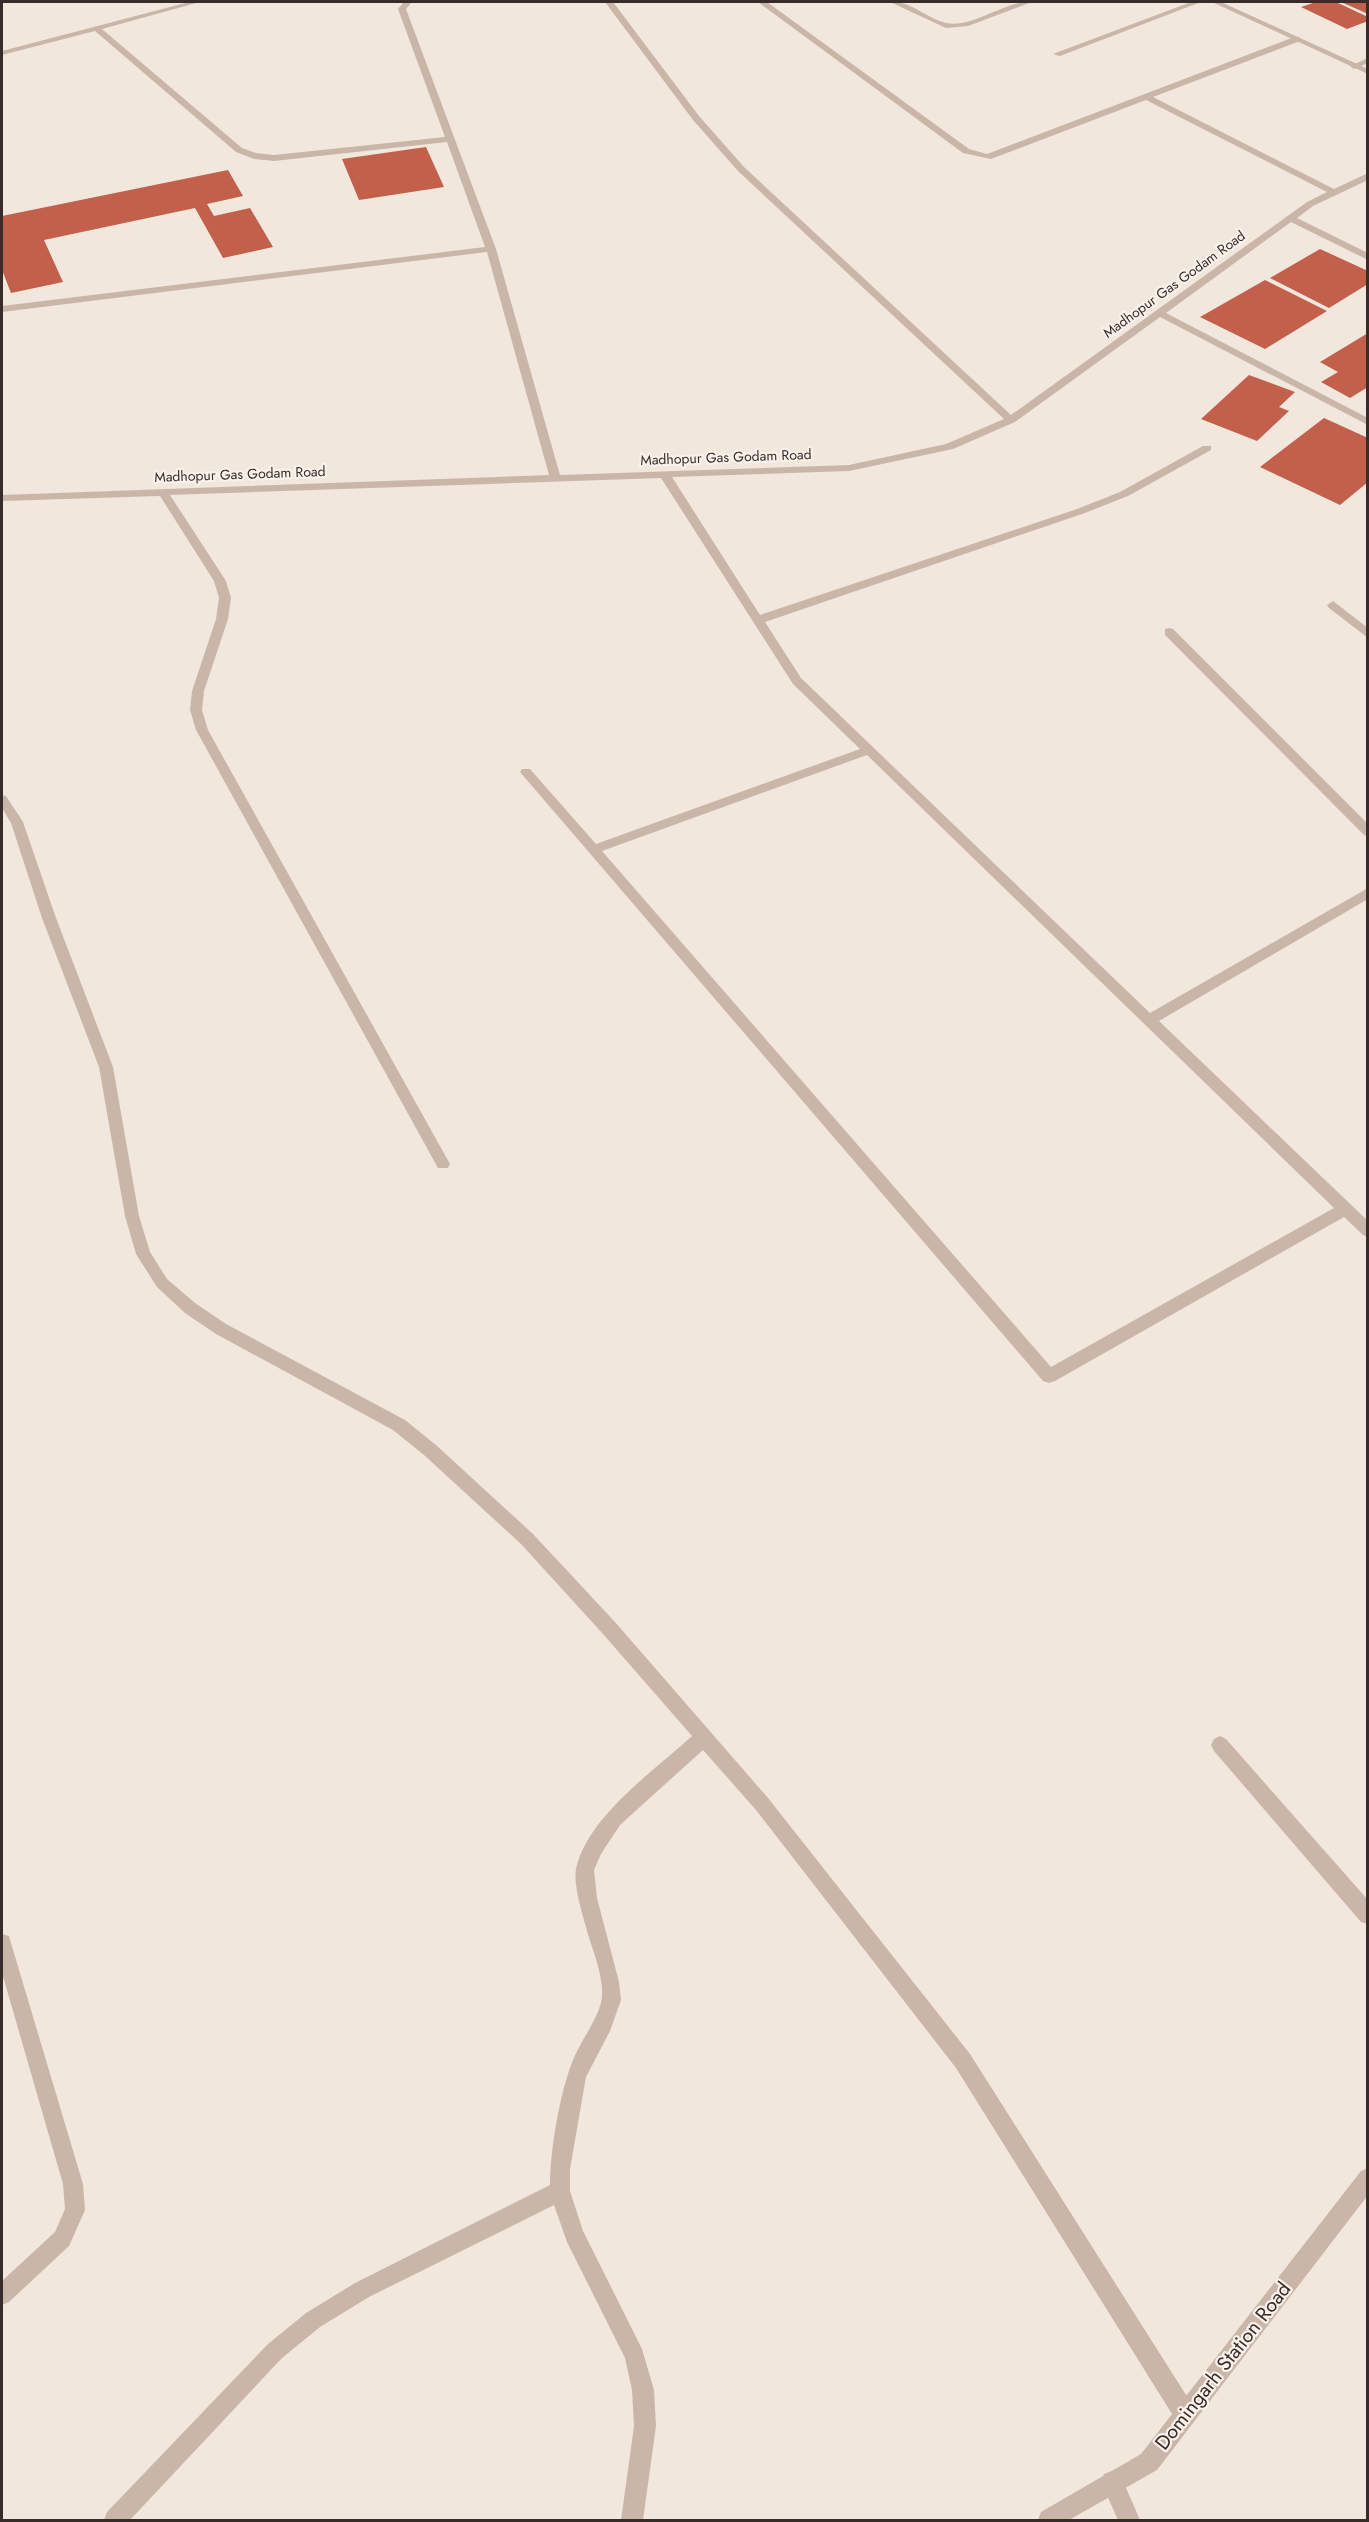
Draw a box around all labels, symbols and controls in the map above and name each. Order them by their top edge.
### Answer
street label: Madhopur Gas Godam Road [1099,226,1249,342]
street label: Madhopur Gas Godam Road [640,444,812,470]
street label: Madhopur Gas Godam Road [154,461,326,487]
street label: Domingarh Station Road [1148,2276,1298,2456]

